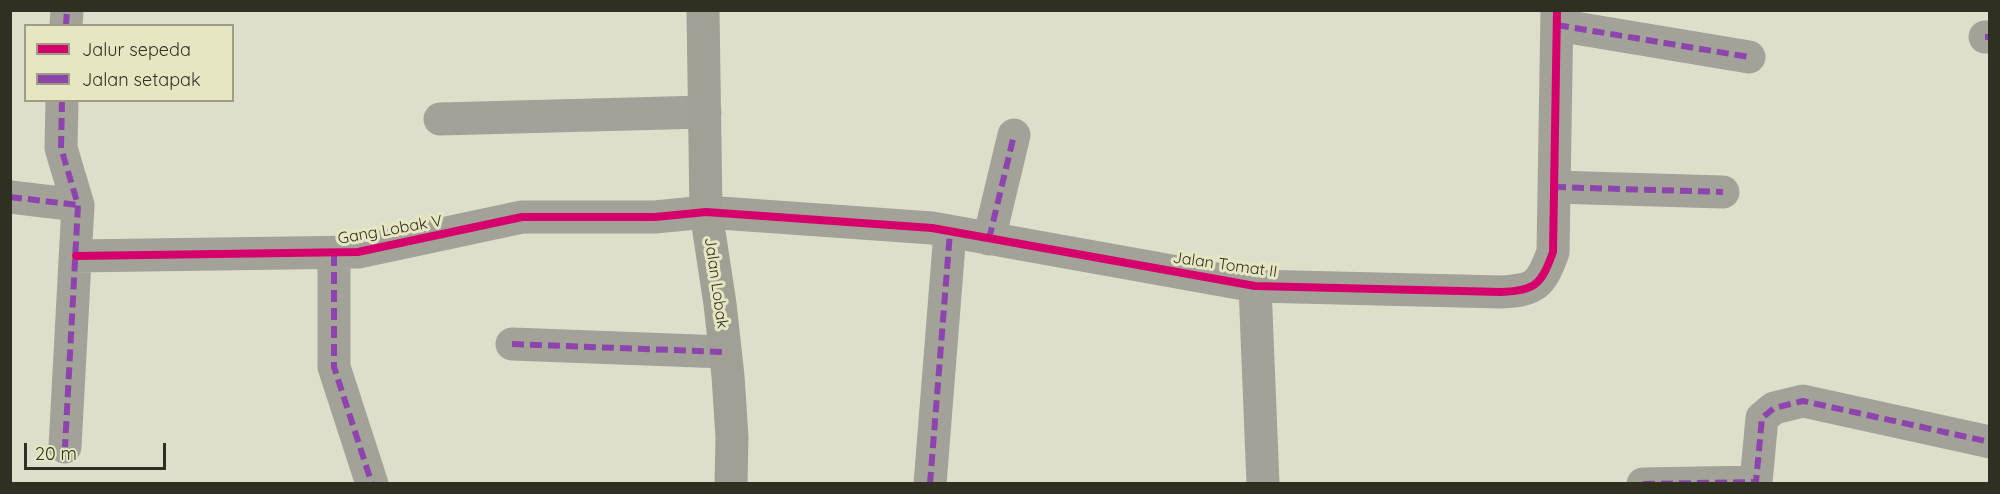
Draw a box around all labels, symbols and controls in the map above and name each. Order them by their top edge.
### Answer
legend [24,24,234,102]
text: Jalur sepeda [82,38,191,61]
text: Jalan setapak [82,68,201,91]
street label: Gang Lobak V [336,211,444,249]
street label: Jalan Lobak [700,236,732,330]
street label: Jalan Tomat II [1172,248,1278,282]
scale bar [27,431,170,469]
text: 20 m [35,442,77,465]

